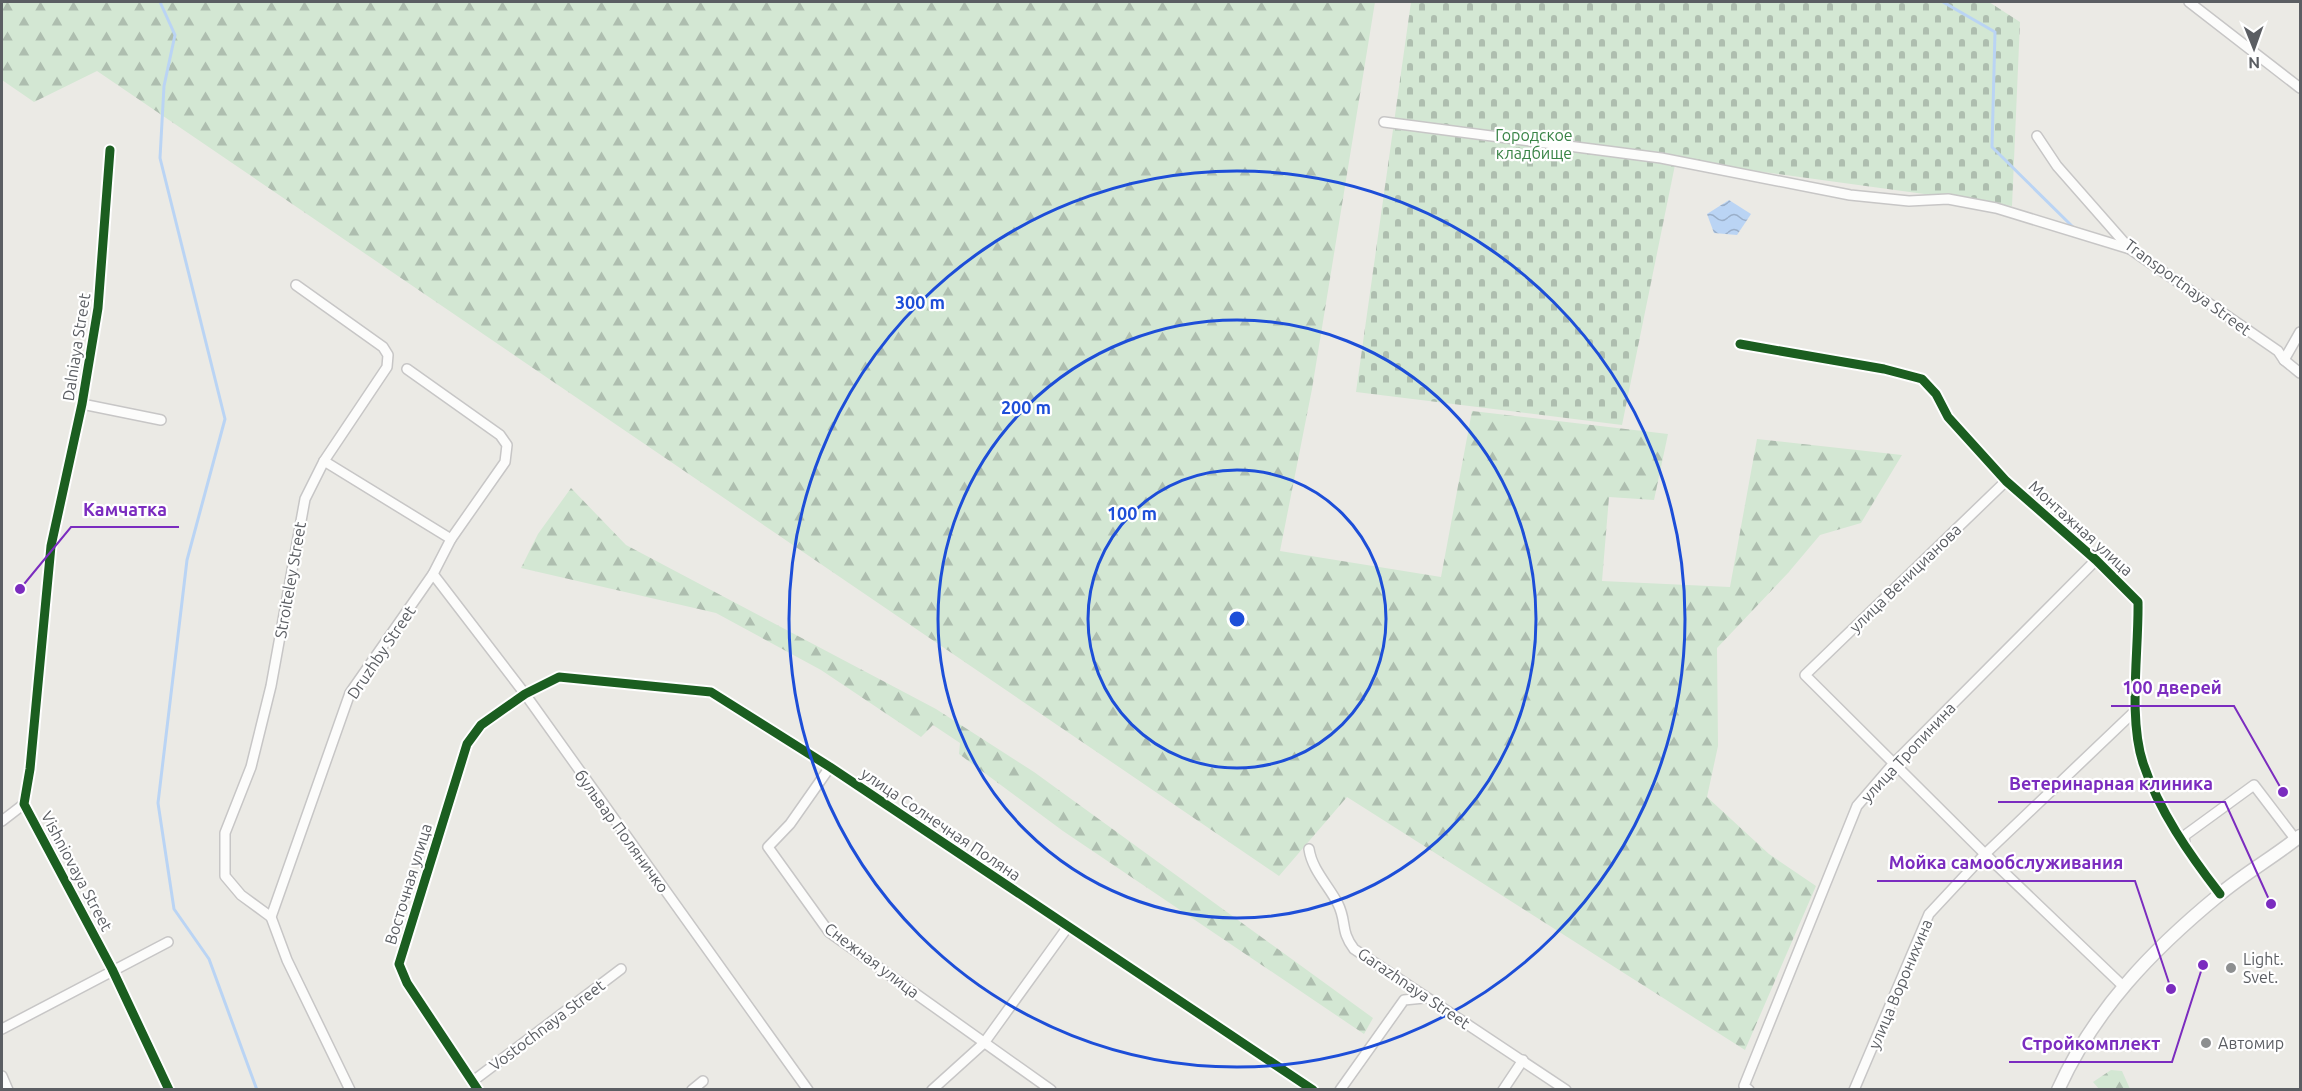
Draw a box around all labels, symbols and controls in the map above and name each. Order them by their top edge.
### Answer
north arrow [2224,18,2284,78]
text: N [2248,54,2260,72]
park label: Городское кладбище [1495,126,1573,162]
street label: Transportnaya Street [2121,235,2255,339]
street label: Dalniaya Street [59,291,94,402]
text: 300 m [895,292,945,312]
text: 200 m [1001,397,1051,417]
street label: Монтажная улица [2025,477,2137,579]
callout: Камчатка [71,491,179,527]
text: Камчатка [83,499,167,519]
text: 100 m [1107,503,1157,523]
street label: Stroiteley Street [271,520,309,640]
street label: улица Веницианова [1846,520,1964,636]
street label: Druzhby Street [343,601,419,702]
centre of rings [1227,609,1247,629]
callout: 100 дверей [2111,670,2234,706]
text: 100 дверей [2122,677,2222,697]
street label: улица Тропинина [1857,698,1959,806]
street label: улица Солнечная Поляна [858,764,1024,884]
street label: бульвар Поляничко [571,766,673,896]
callout: Ветеринарная клиника [1998,766,2225,802]
text: Ветеринарная клиника [2009,773,2213,793]
street label: Vishniovaya Street [38,808,117,935]
street label: Восточная улица [381,821,435,947]
callout: Мойка самообслуживания [1877,845,2135,881]
text: Мойка самообслуживания [1889,852,2123,872]
street label: улица Воронихина [1864,916,1936,1052]
street label: Снежная улица [821,919,923,1001]
street label: Garazhnaya Street [1355,944,1474,1033]
place label: Light. Svet. [2243,950,2284,986]
marker: Light. Svet. [2224,961,2238,975]
street label: Vostochnaya Street [486,975,609,1074]
callout: Стройкомплект [2009,1026,2172,1062]
text: Стройкомплект [2022,1033,2160,1053]
place label: Автомир [2218,1034,2284,1052]
marker: Автомир [2199,1036,2213,1050]

